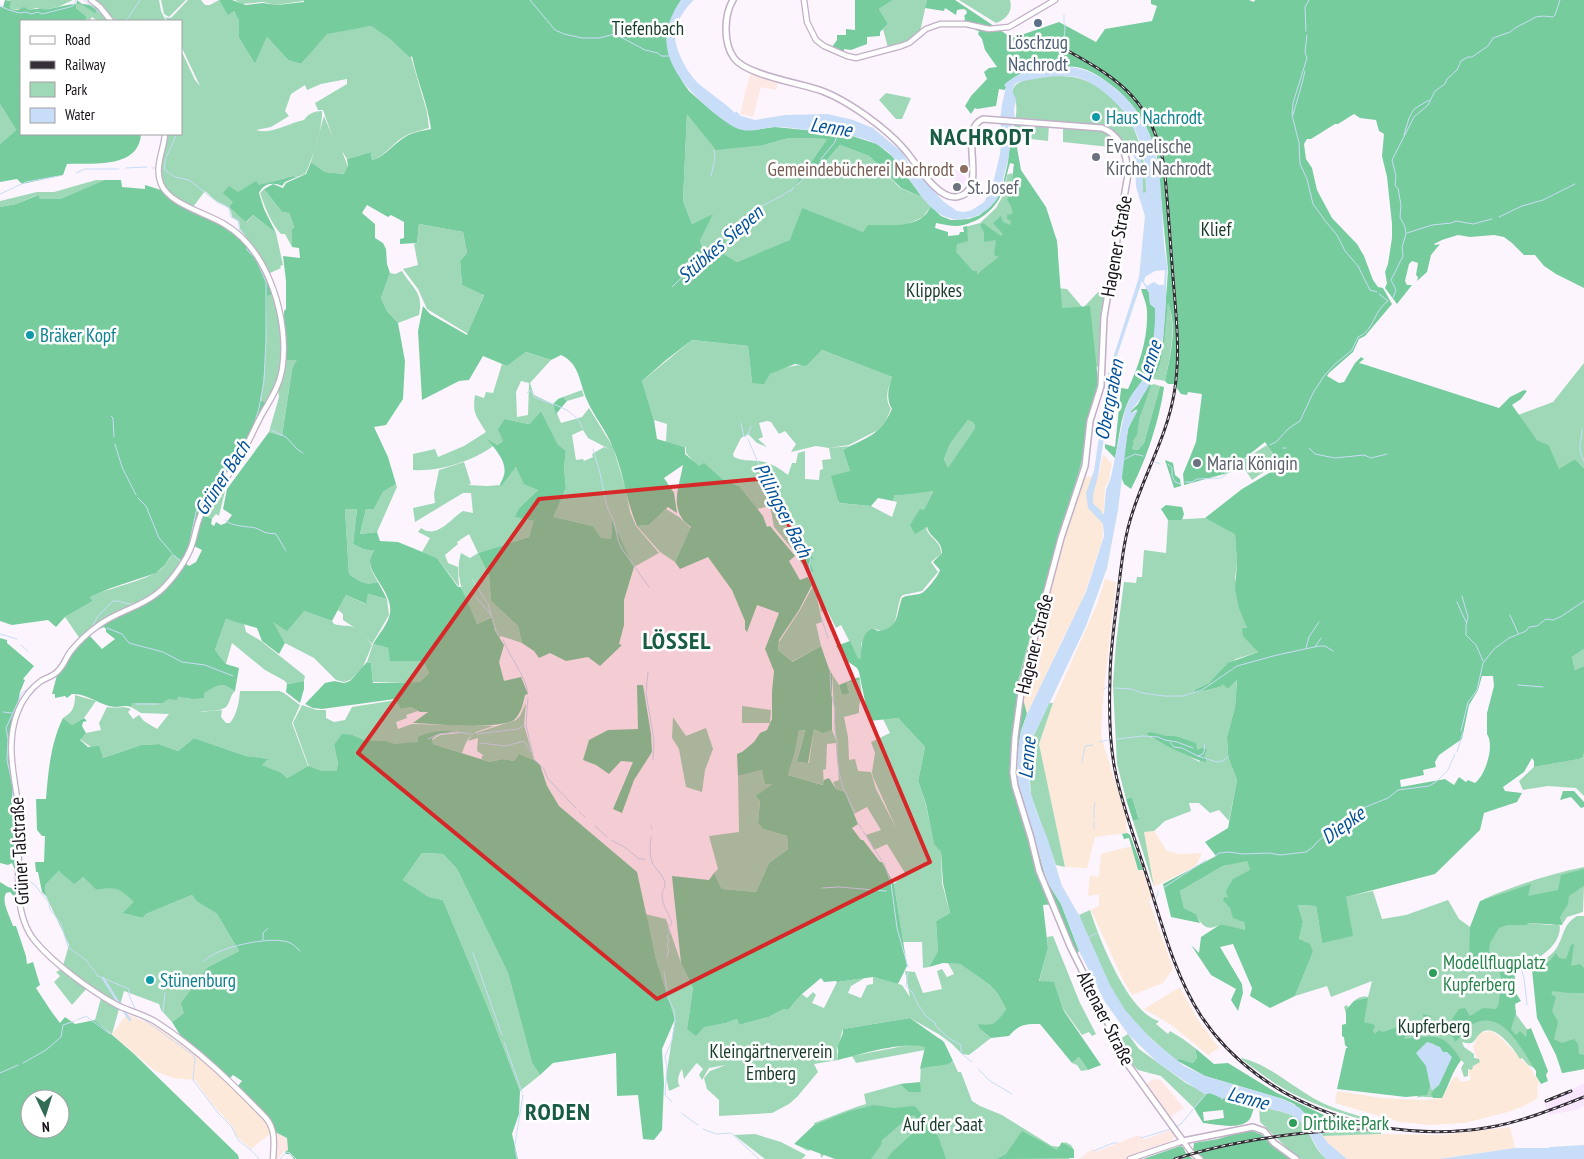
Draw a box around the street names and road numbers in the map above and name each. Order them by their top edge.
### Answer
street label: Hagener Straße [1095,193,1137,299]
street label: Hagener Straße [1010,591,1058,697]
street label: Grüner Talstraße [4,796,34,906]
street label: Altenaer Straße [1072,967,1140,1069]

